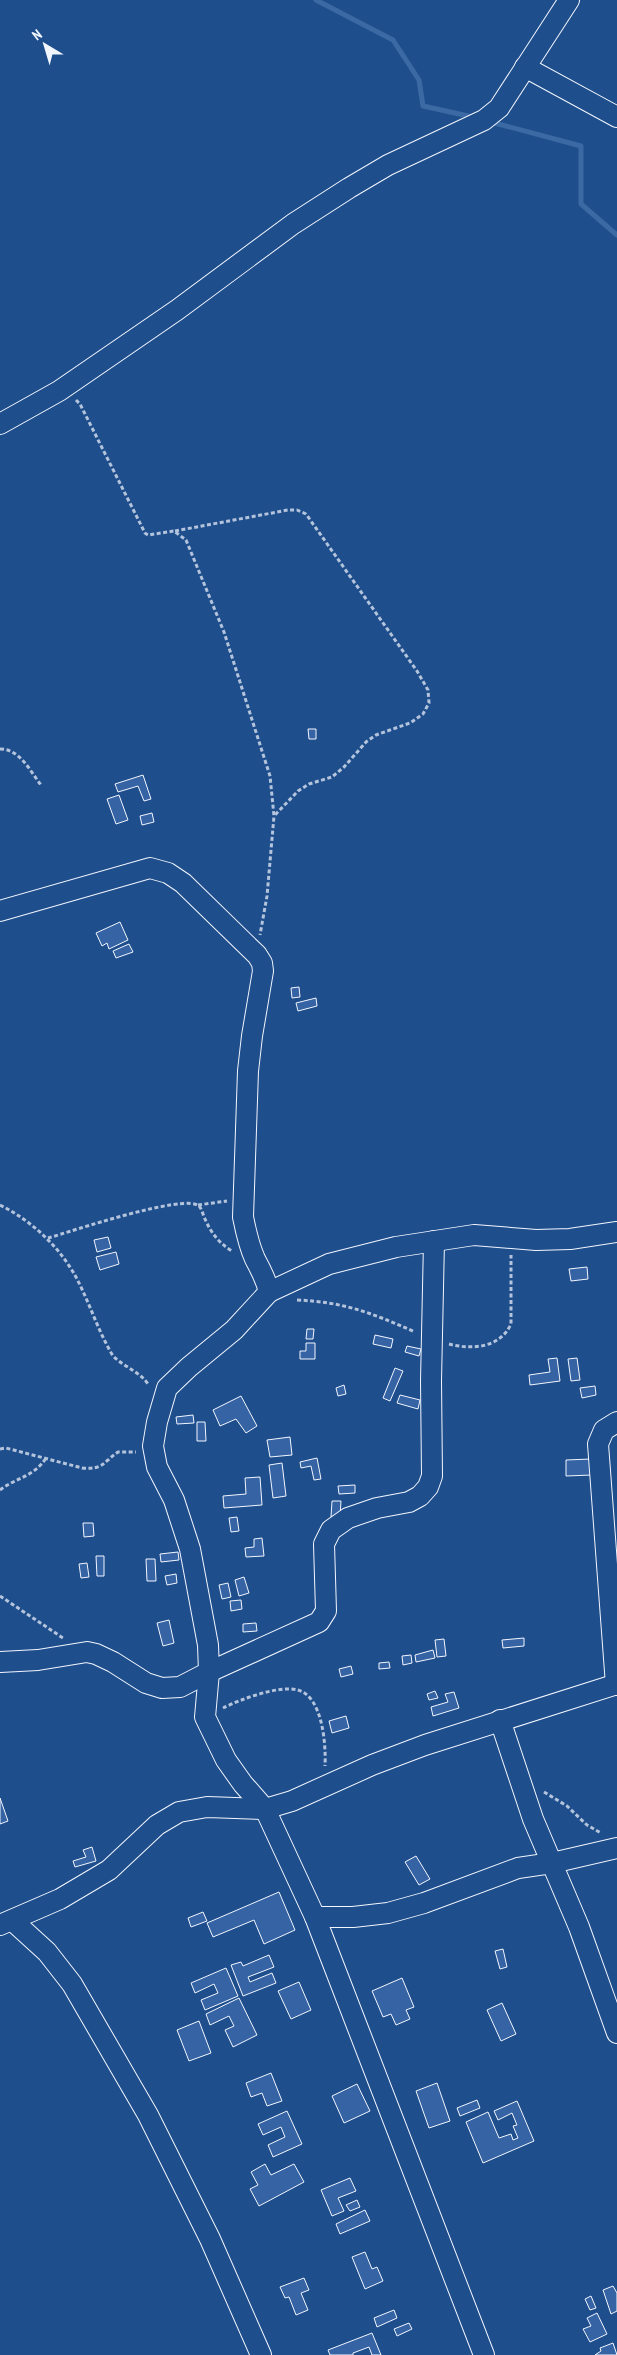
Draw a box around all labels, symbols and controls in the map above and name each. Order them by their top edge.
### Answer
north arrow [20,20,70,70]
text: N [28,25,46,44]

